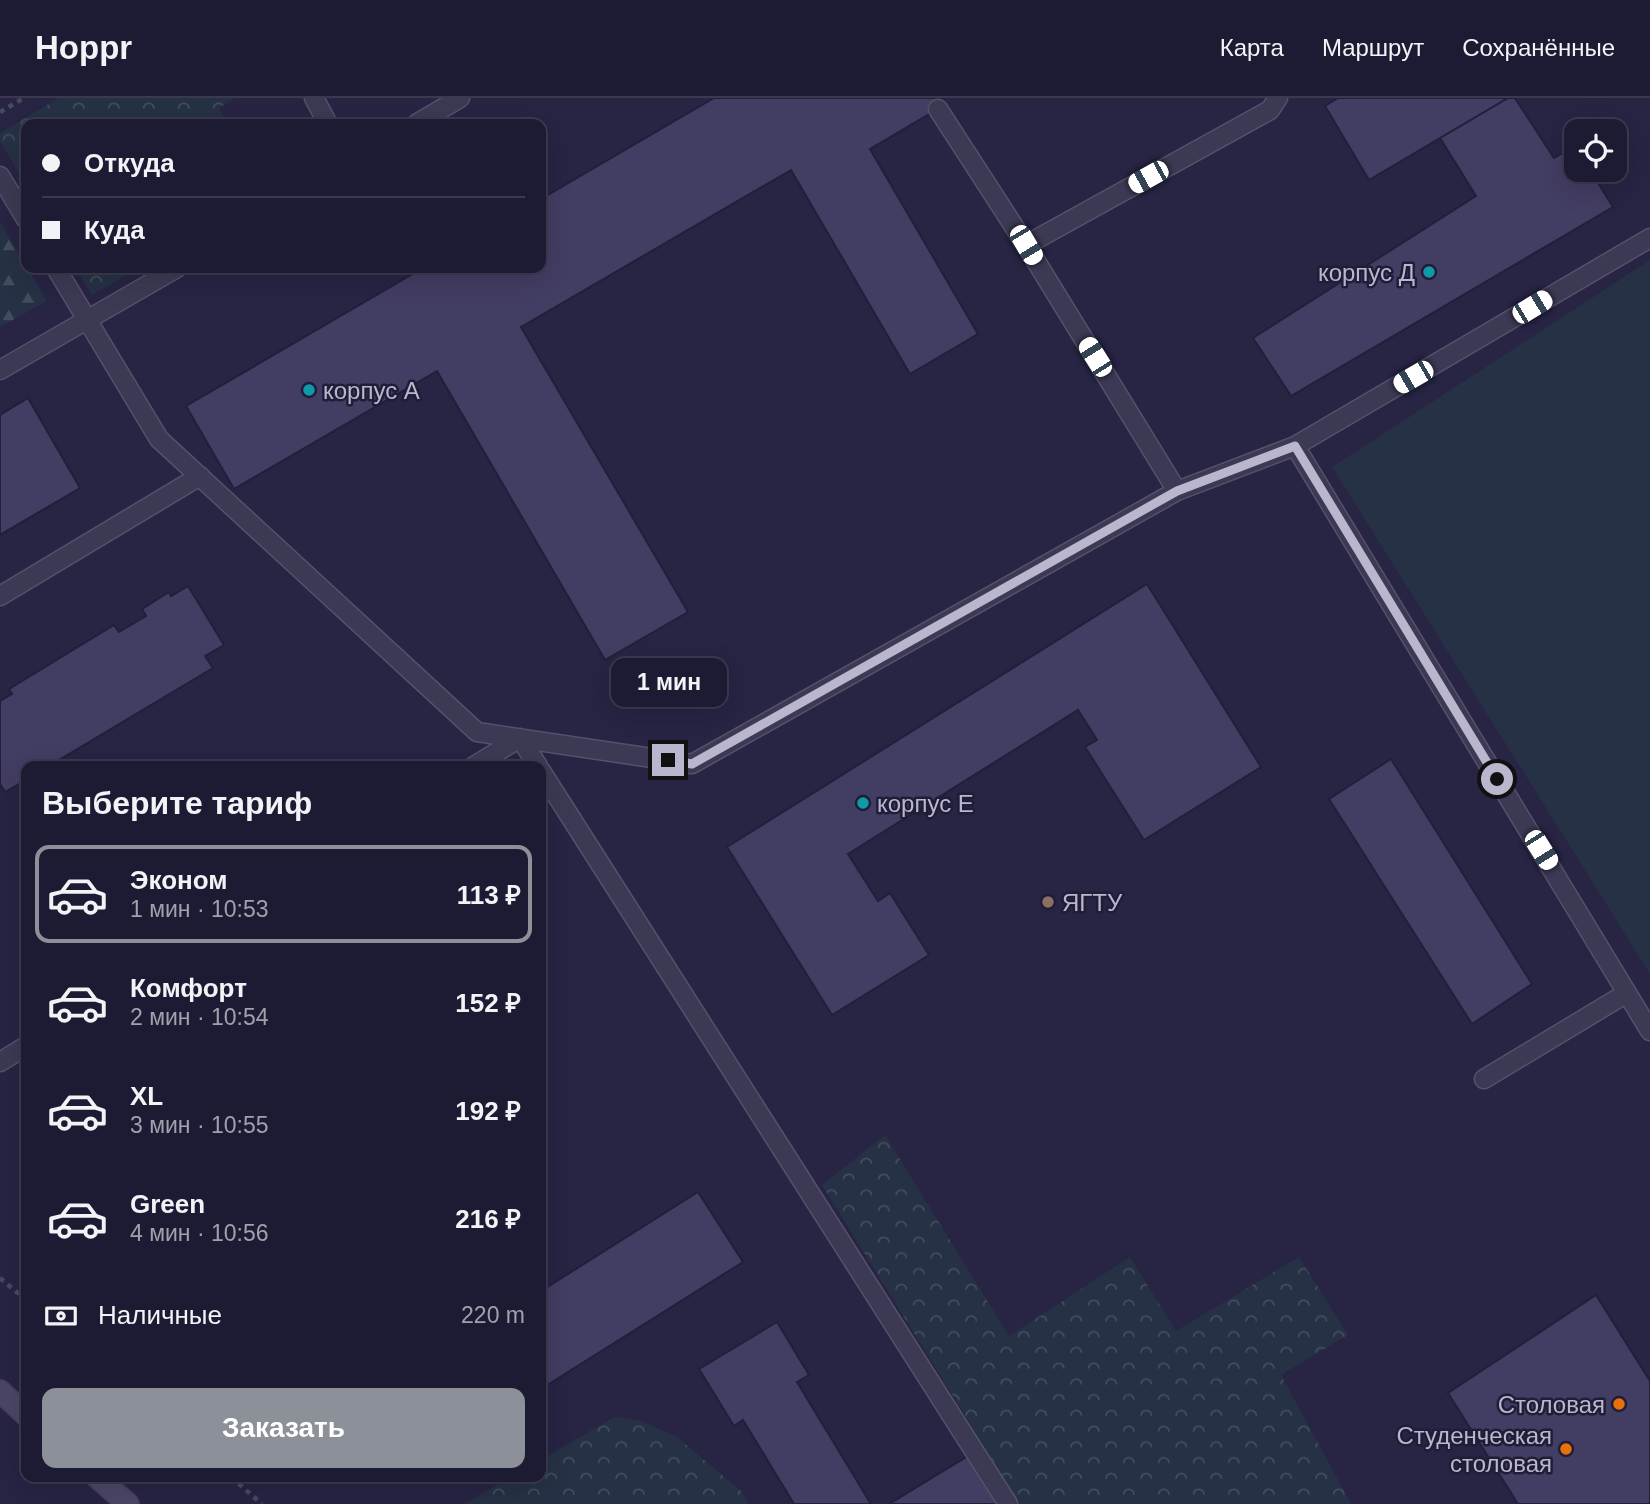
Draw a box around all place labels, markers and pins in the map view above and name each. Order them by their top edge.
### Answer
place label: корпус Д [1318,259,1415,286]
marker: корпус Д [1421,264,1437,280]
place label: корпус А [323,377,420,404]
marker: корпус А [301,382,317,398]
place label: корпус Е [877,790,974,817]
marker: корпус Е [855,795,871,811]
place label: ЯГТУ [1062,889,1123,916]
marker: ЯГТУ [1040,894,1056,910]
place label: Столовая [1498,1391,1605,1418]
marker: Столовая [1611,1396,1627,1412]
place label: Студенческая столовая [1396,1422,1552,1477]
marker: Студенческая столовая [1558,1441,1574,1457]

